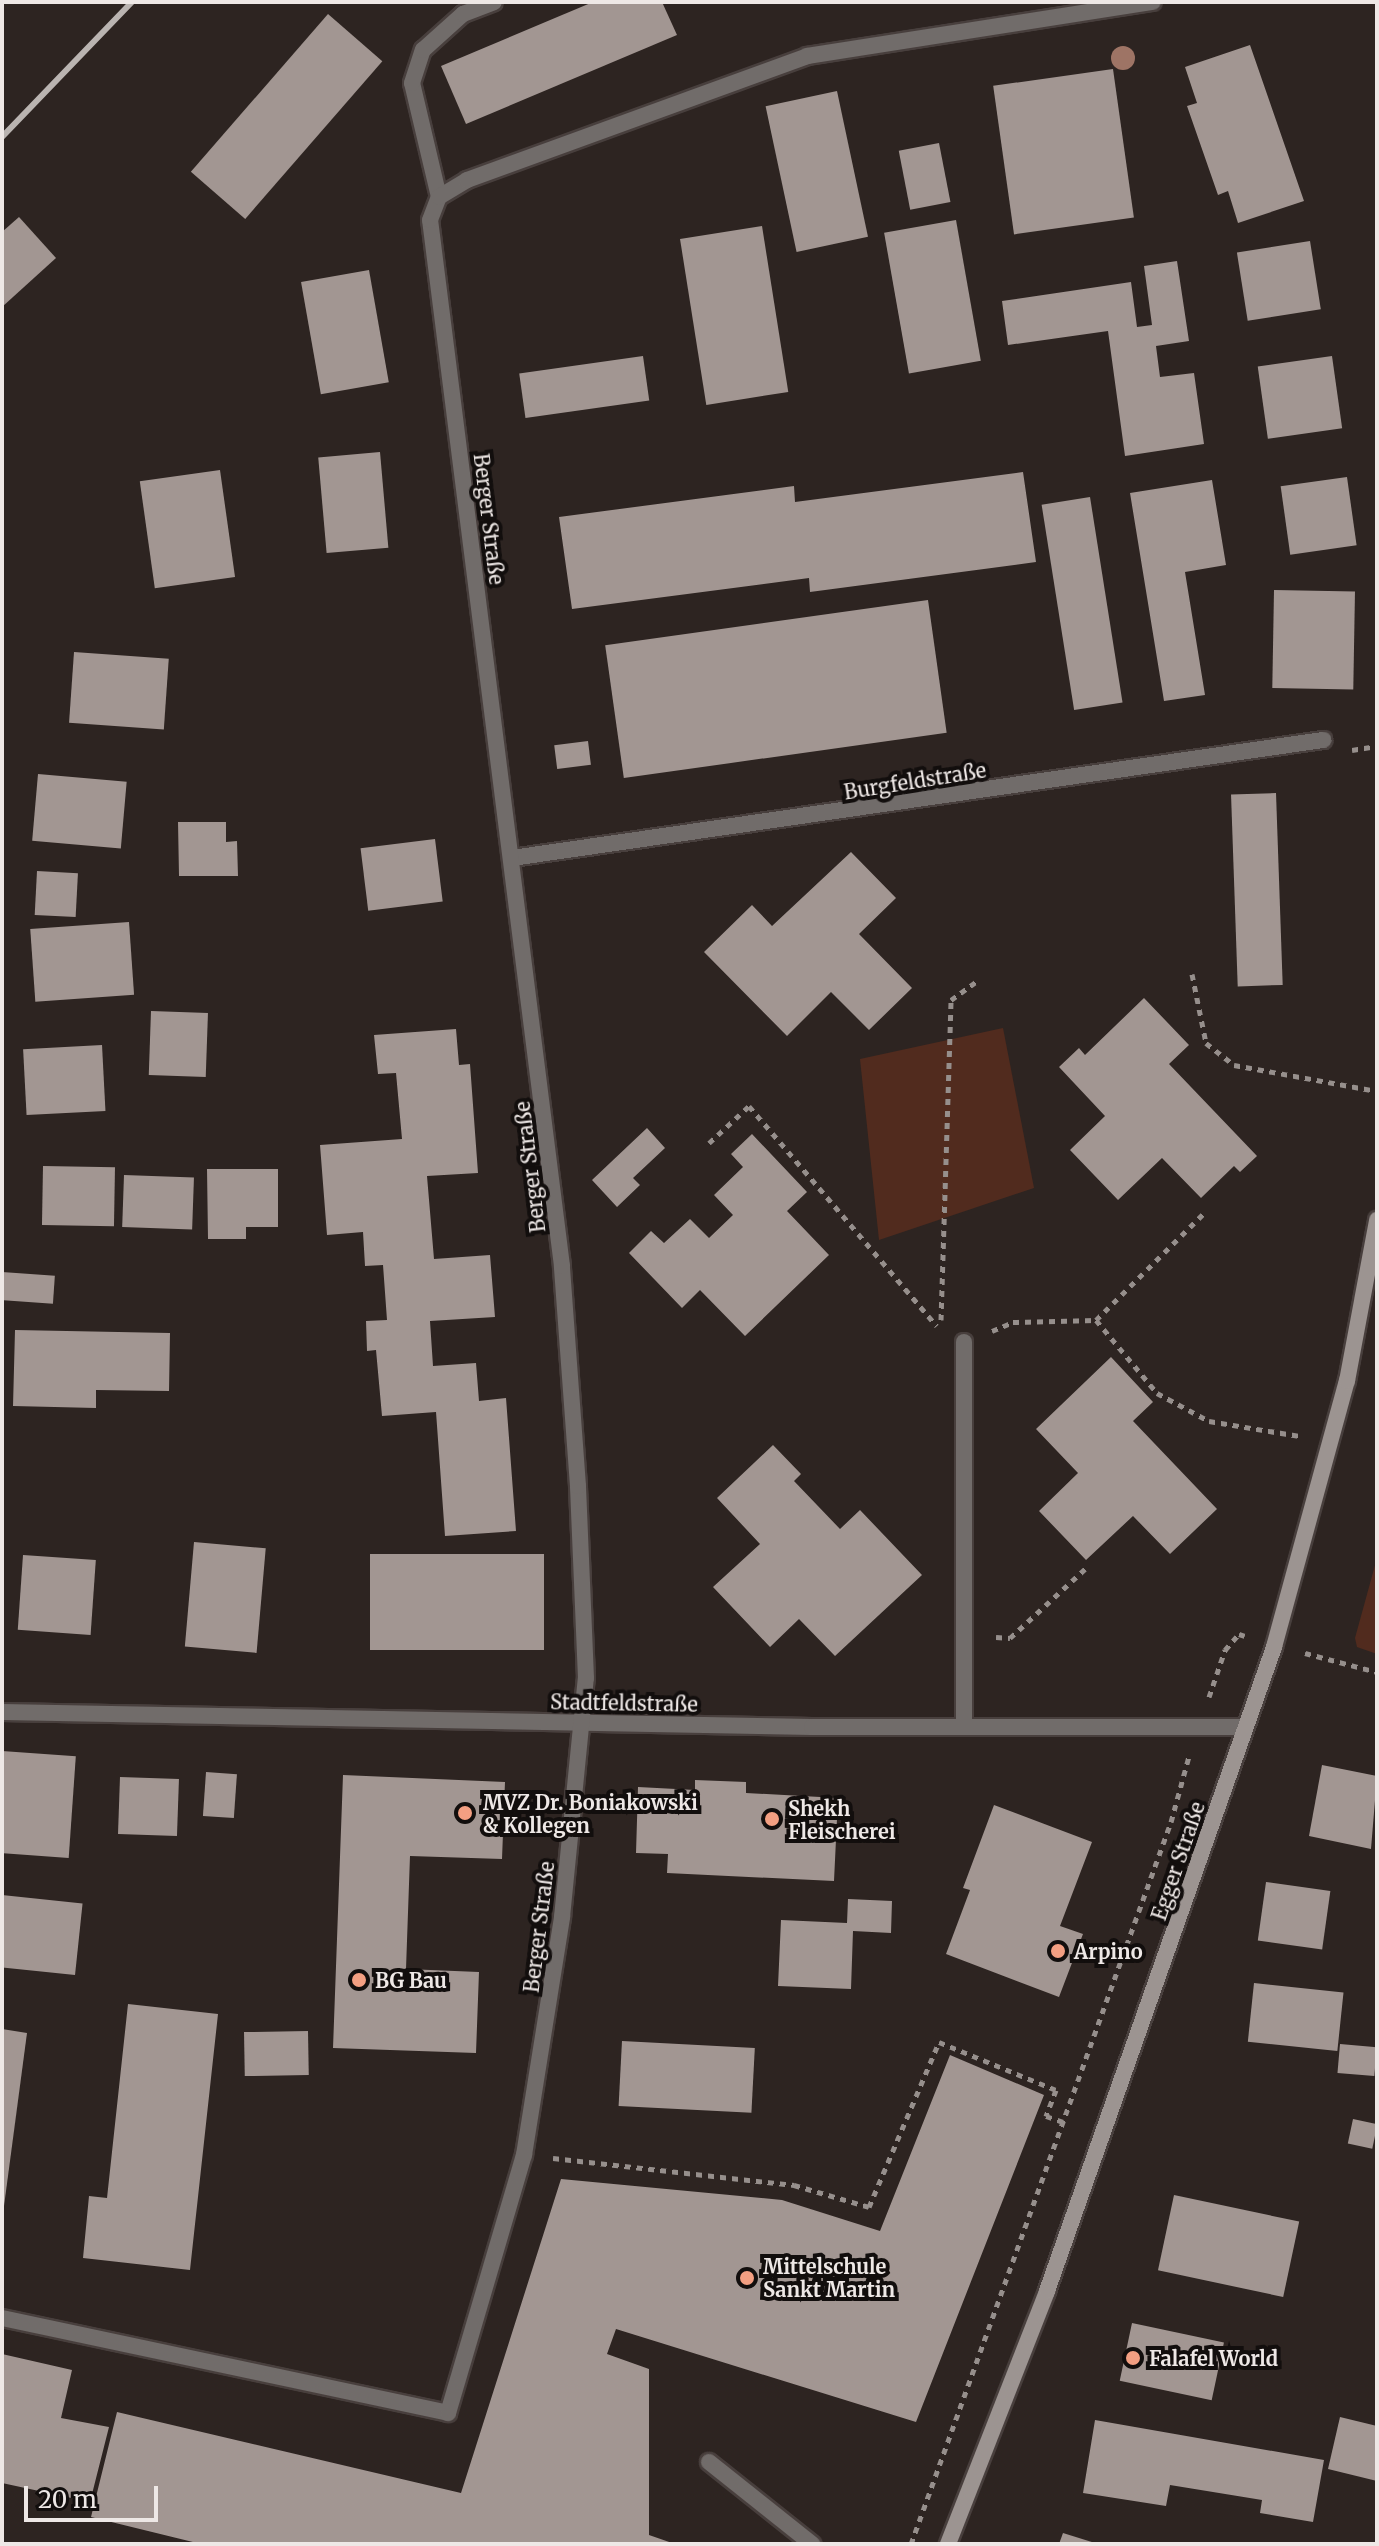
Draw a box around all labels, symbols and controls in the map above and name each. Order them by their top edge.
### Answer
street label: Berger Straße [469,452,509,586]
street label: Burgfeldstraße [842,758,988,804]
street label: Berger Straße [510,1100,550,1234]
street label: Stadtfeldstraße [550,1690,698,1716]
place label: MVZ Dr. Boniakowski & Kollegen [483,1790,698,1837]
place label: Shekh Fleischerei [788,1796,895,1843]
street label: Egger Straße [1147,1799,1209,1923]
marker: MVZ Dr. Boniakowski & Kollegen [454,1802,476,1824]
marker: Shekh Fleischerei [763,1810,781,1828]
street label: Berger Straße [519,1860,559,1994]
place label: Arpino [1074,1939,1143,1963]
marker: Arpino [1049,1942,1067,1960]
place label: BG Bau [375,1968,447,1992]
marker: BG Bau [350,1971,368,1989]
place label: Mittelschule Sankt Martin [763,2254,895,2301]
marker: Mittelschule Sankt Martin [738,2269,756,2287]
place label: Falafel World [1149,2346,1278,2370]
marker: Falafel World [1124,2349,1142,2367]
scale bar [28,2470,162,2520]
text: 20 m [38,2484,97,2515]

